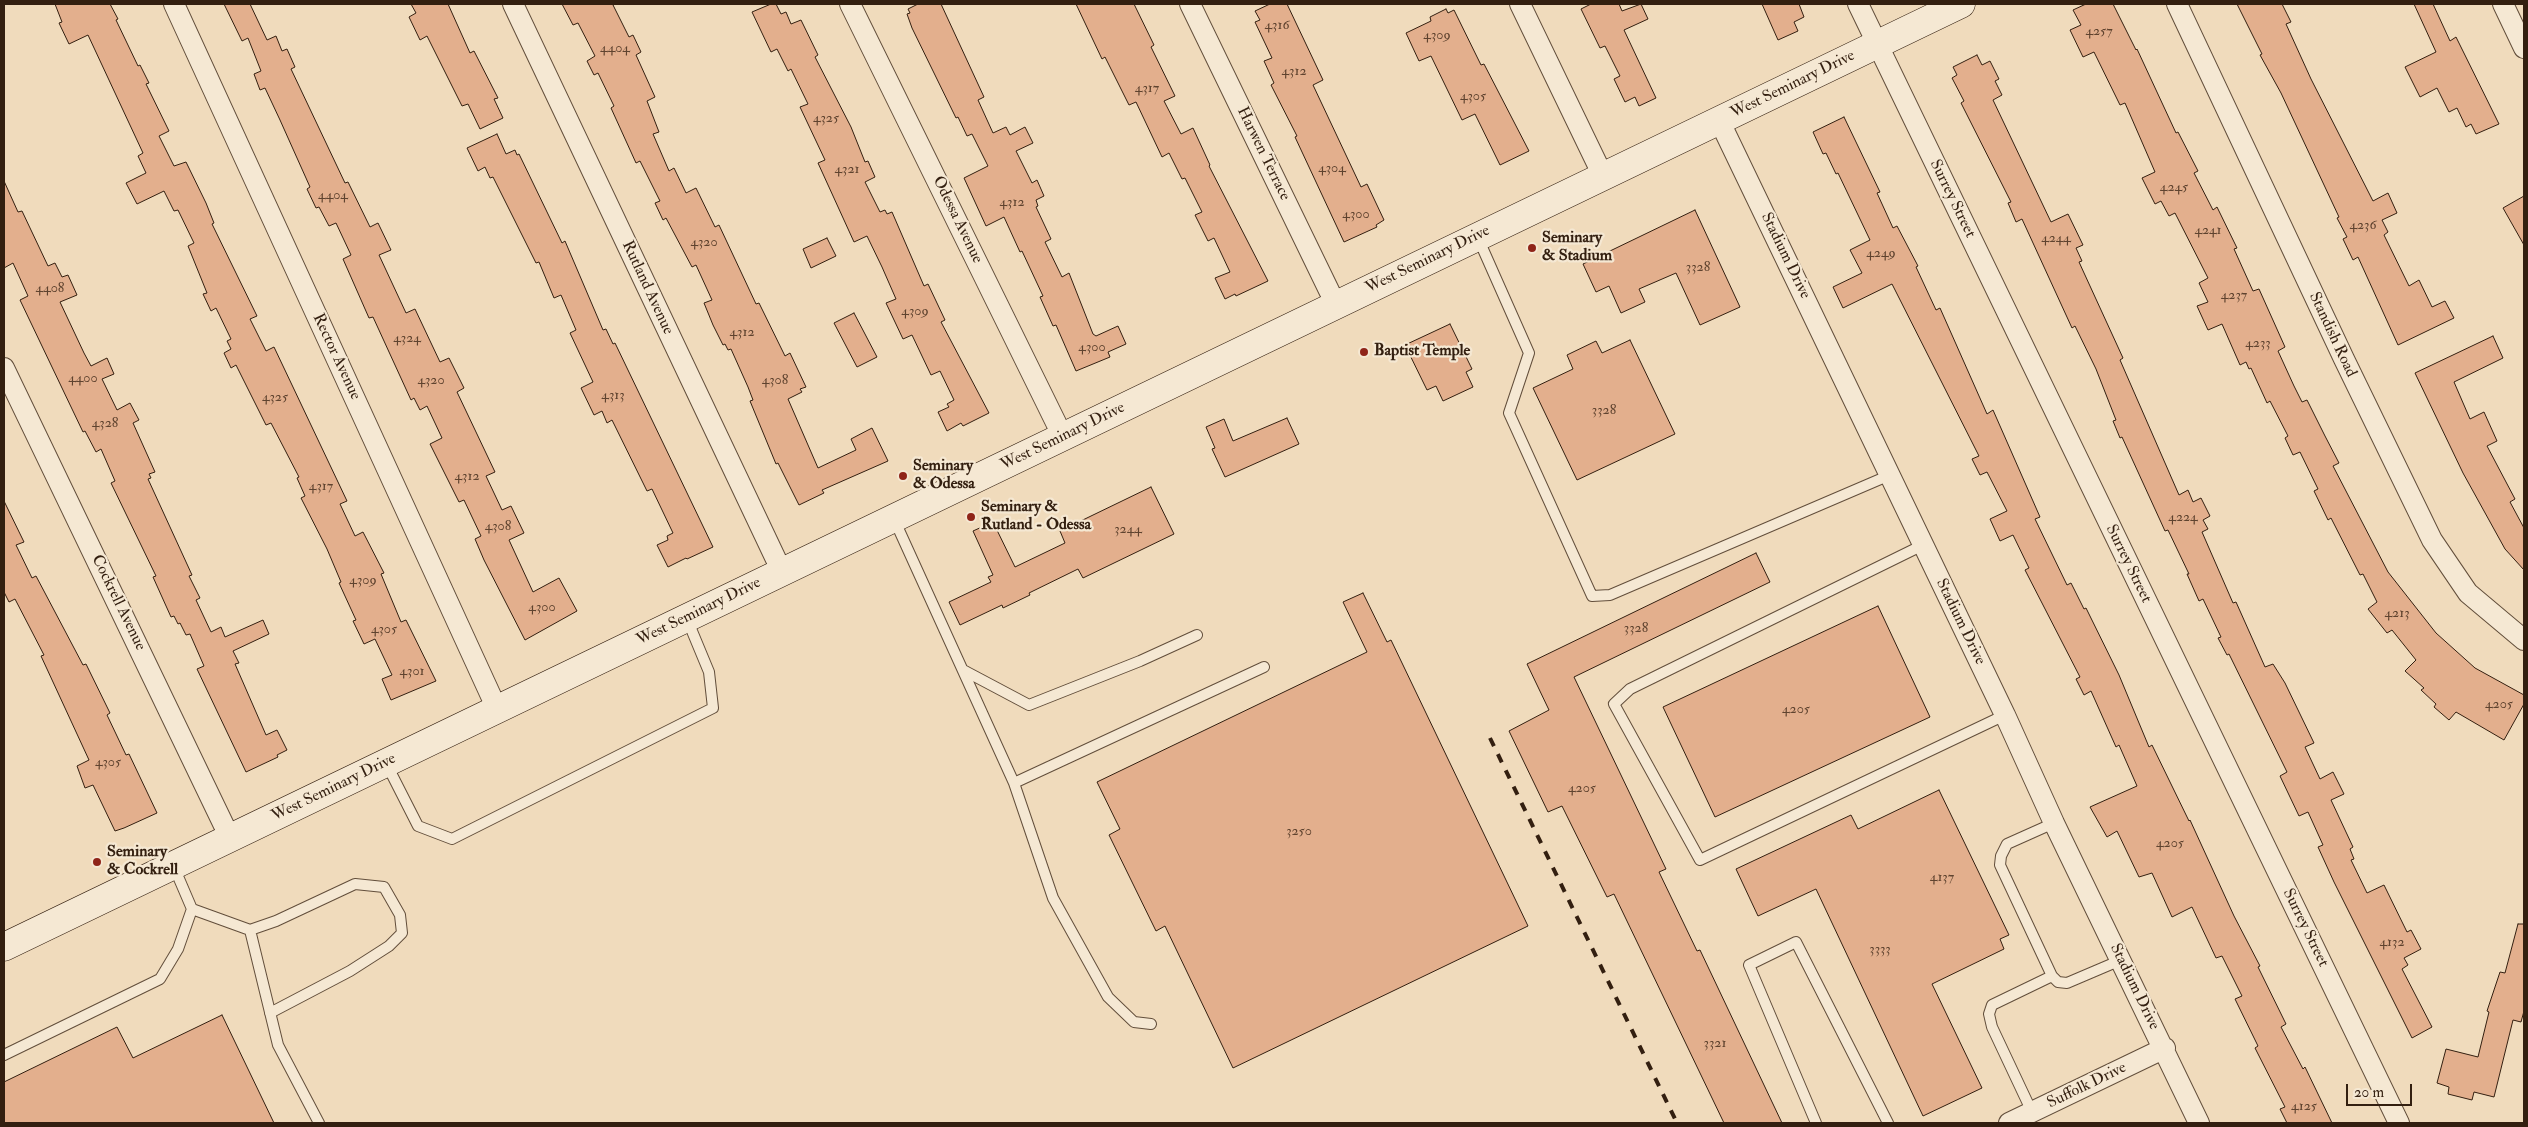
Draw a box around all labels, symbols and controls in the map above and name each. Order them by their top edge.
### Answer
house number: 4316 [1265,18,1289,34]
house number: 4257 [2085,24,2113,40]
house number: 4309 [1423,28,1451,44]
house number: 4404 [600,41,630,57]
street label: West Seminary Drive [1728,47,1858,123]
house number: 4312 [1281,64,1307,80]
house number: 4317 [1135,81,1159,97]
house number: 4305 [1460,89,1486,105]
street label: Harwen Terrace [1232,104,1294,204]
house number: 4325 [813,111,839,127]
street label: Surrey Street [1925,157,1979,241]
house number: 4304 [1318,161,1346,177]
house number: 4321 [834,162,860,178]
street label: Odessa Avenue [928,173,986,267]
house number: 4245 [2160,180,2188,196]
house number: 4404 [318,188,348,204]
house number: 4312 [999,195,1025,211]
house number: 4300 [1342,207,1370,223]
street label: Stadium Drive [1756,210,1814,302]
house number: 4236 [2349,218,2377,234]
street label: West Seminary Drive [1363,222,1493,298]
house number: 4241 [2194,223,2222,239]
place label: Seminary & Stadium [1542,229,1612,267]
house number: 4244 [2041,231,2071,247]
house number: 4320 [690,235,718,251]
street label: Rutland Avenue [617,238,677,338]
marker: Seminary & Stadium [1526,242,1538,254]
house number: 4249 [1866,246,1896,262]
house number: 3328 [1686,260,1710,276]
house number: 4408 [36,281,64,297]
house number: 4237 [2221,288,2247,304]
street label: Standish Road [2304,289,2360,381]
house number: 4309 [901,304,929,320]
street label: Rector Avenue [308,311,364,403]
house number: 4312 [729,325,755,341]
house number: 4324 [393,331,421,347]
house number: 4233 [2245,336,2271,352]
house number: 4300 [1078,340,1106,356]
place label: Baptist Temple [1374,342,1470,362]
marker: Baptist Temple [1358,346,1370,358]
house number: 4400 [68,371,98,387]
house number: 4320 [417,373,445,389]
house number: 4308 [762,373,788,389]
house number: 4313 [601,388,625,404]
house number: 4325 [262,390,288,406]
street label: West Seminary Drive [998,399,1128,475]
house number: 3328 [1592,403,1616,419]
house number: 4328 [92,416,118,432]
place label: Seminary & Odessa [913,457,975,495]
house number: 4312 [454,469,480,485]
marker: Seminary & Odessa [897,470,909,482]
house number: 4317 [309,479,333,495]
place label: Seminary & Rutland - Odessa [981,498,1091,536]
house number: 4224 [2168,510,2198,526]
marker: Seminary & Rutland - Odessa [965,511,977,523]
house number: 4308 [485,519,511,535]
house number: 3244 [1114,522,1142,538]
street label: Surrey Street [2101,522,2155,606]
street label: Cockrell Avenue [87,552,149,654]
house number: 4309 [349,573,377,589]
street label: West Seminary Drive [634,574,764,650]
street label: Stadium Drive [1931,576,1989,668]
house number: 4300 [528,600,556,616]
house number: 4213 [2384,606,2410,622]
house number: 3328 [1624,621,1648,637]
house number: 4305 [371,622,397,638]
house number: 4301 [399,664,425,680]
house number: 4205 [2485,697,2513,713]
house number: 4205 [1782,702,1810,718]
street label: West Seminary Drive [269,750,399,826]
house number: 4305 [95,755,121,771]
house number: 4205 [1568,781,1596,797]
house number: 3250 [1286,824,1312,840]
house number: 4205 [2156,836,2184,852]
place label: Seminary & Cockrell [107,843,178,881]
marker: Seminary & Cockrell [91,856,103,868]
house number: 4137 [1930,870,1954,886]
street label: Surrey Street [2278,886,2332,970]
house number: 4132 [2379,935,2405,951]
street label: Stadium Drive [2105,941,2163,1033]
house number: 3333 [1869,942,1891,958]
house number: 3321 [1704,1036,1726,1052]
street label: Suffolk Drive [2044,1059,2130,1113]
scale bar [2348,1074,2414,1106]
text: 20 m [2354,1083,2384,1102]
house number: 4125 [2291,1099,2317,1115]

